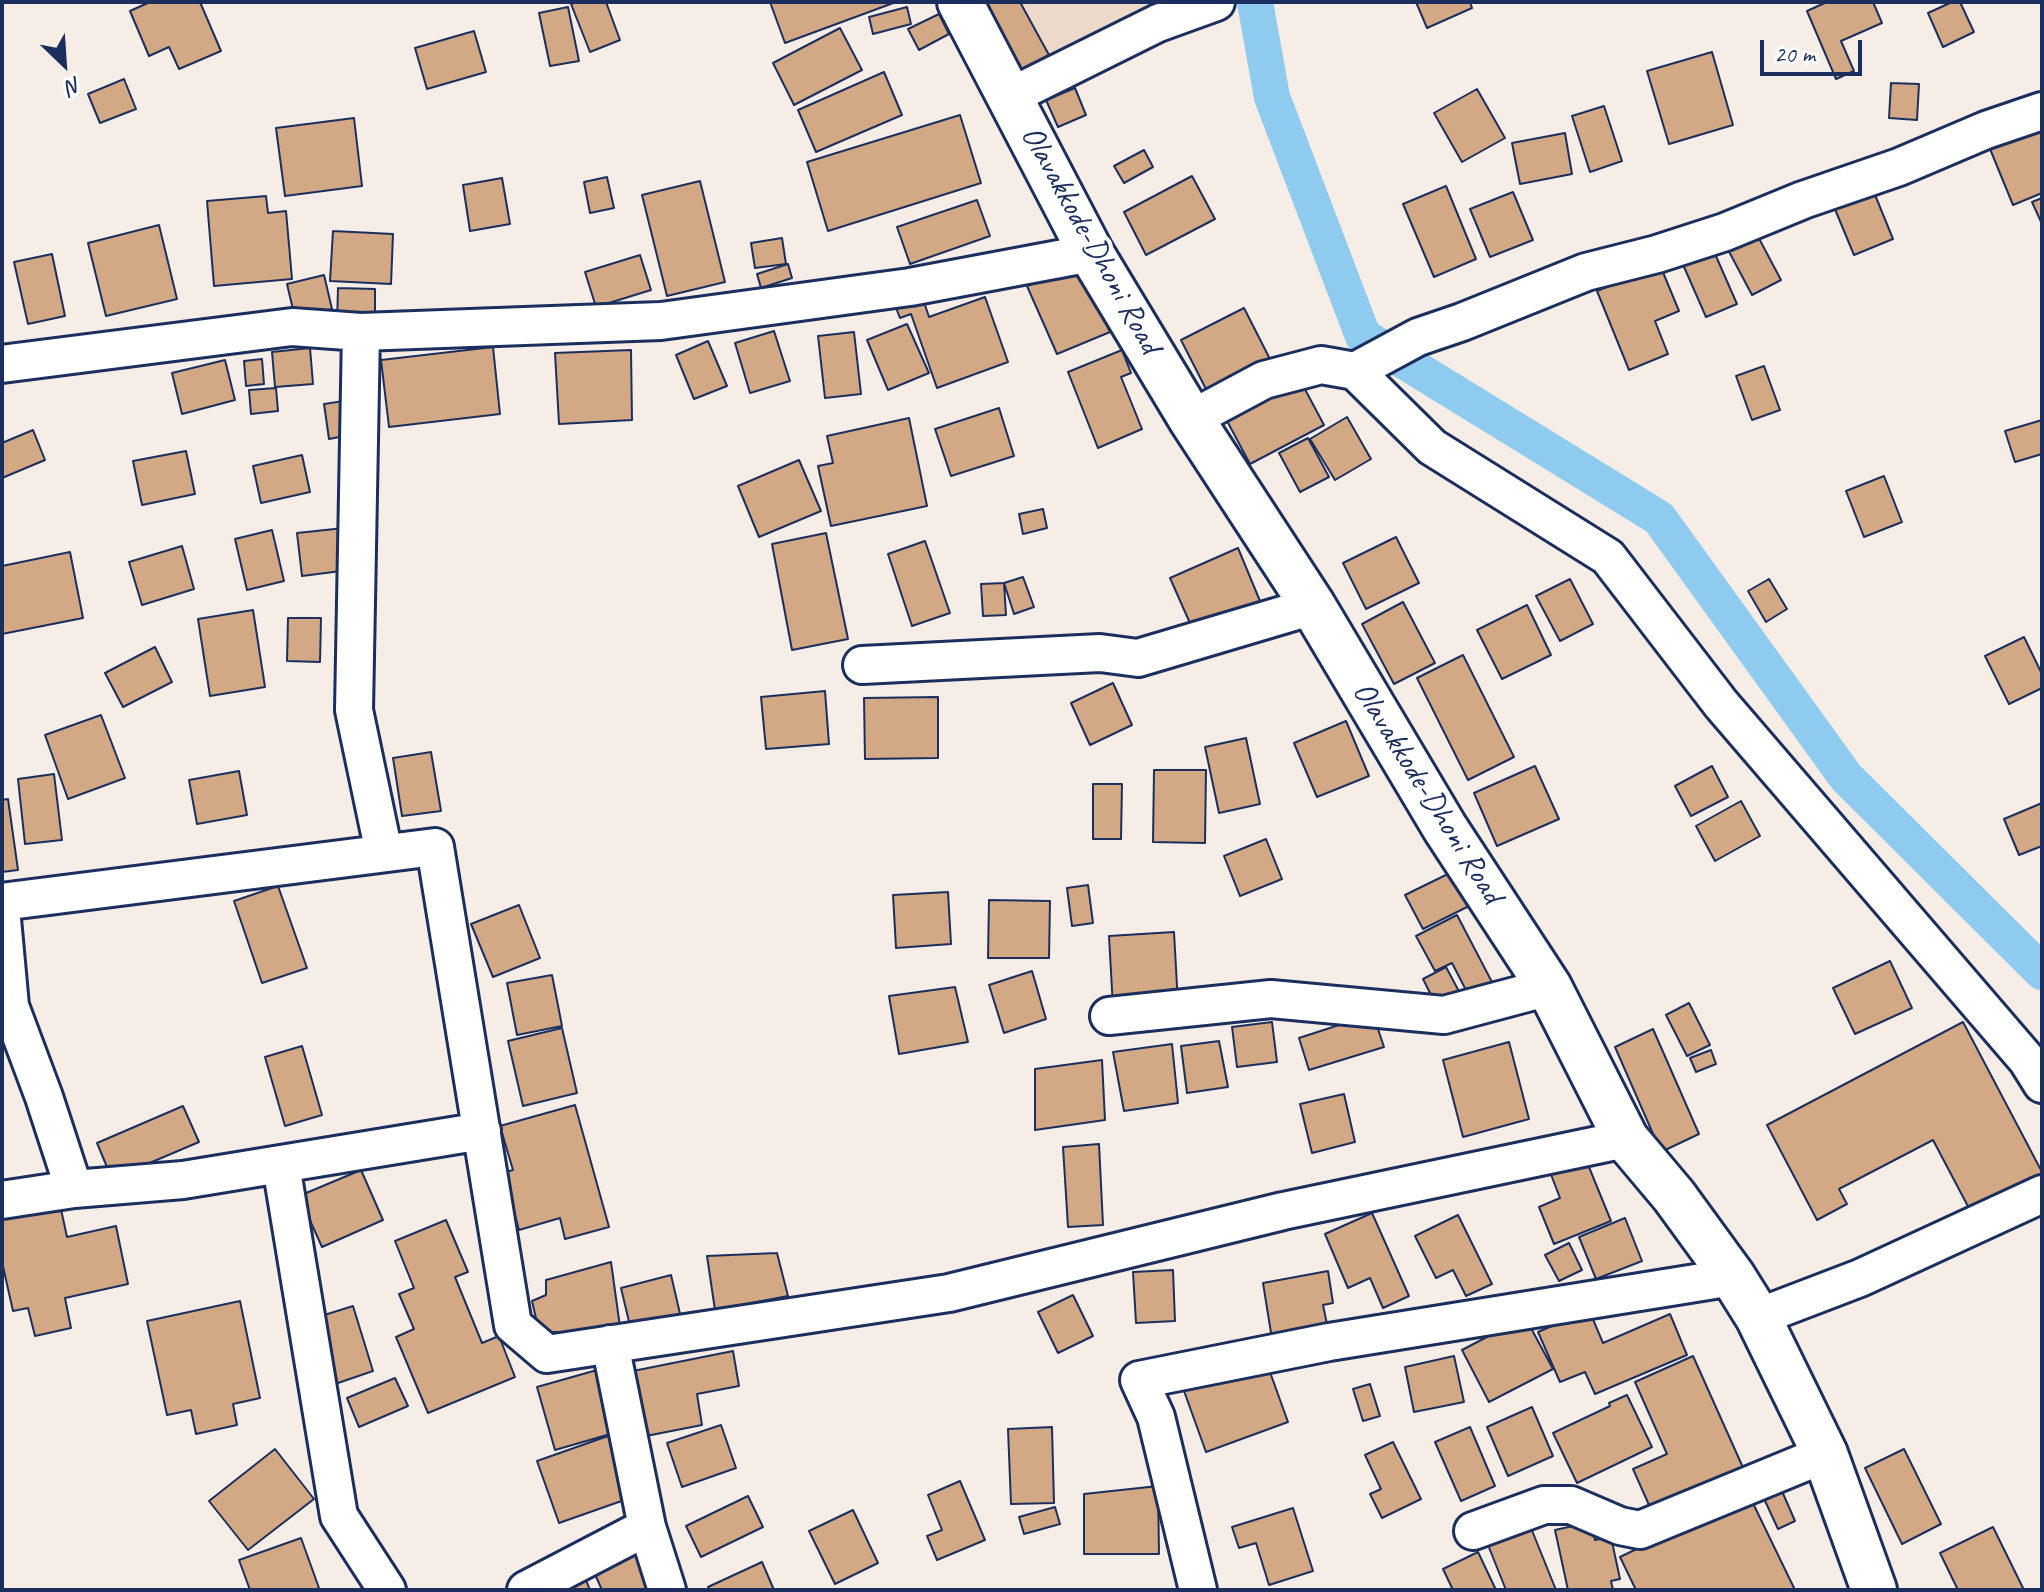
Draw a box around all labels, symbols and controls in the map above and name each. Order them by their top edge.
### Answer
north arrow [24,24,104,104]
scale bar [1764,24,1866,74]
text: 20 m [1774,39,1815,69]
text: N [62,70,86,101]
street label: Olavakkode-Dhoni Road [1012,120,1168,360]
street label: Olavakkode-Dhoni Road [1343,675,1511,911]

